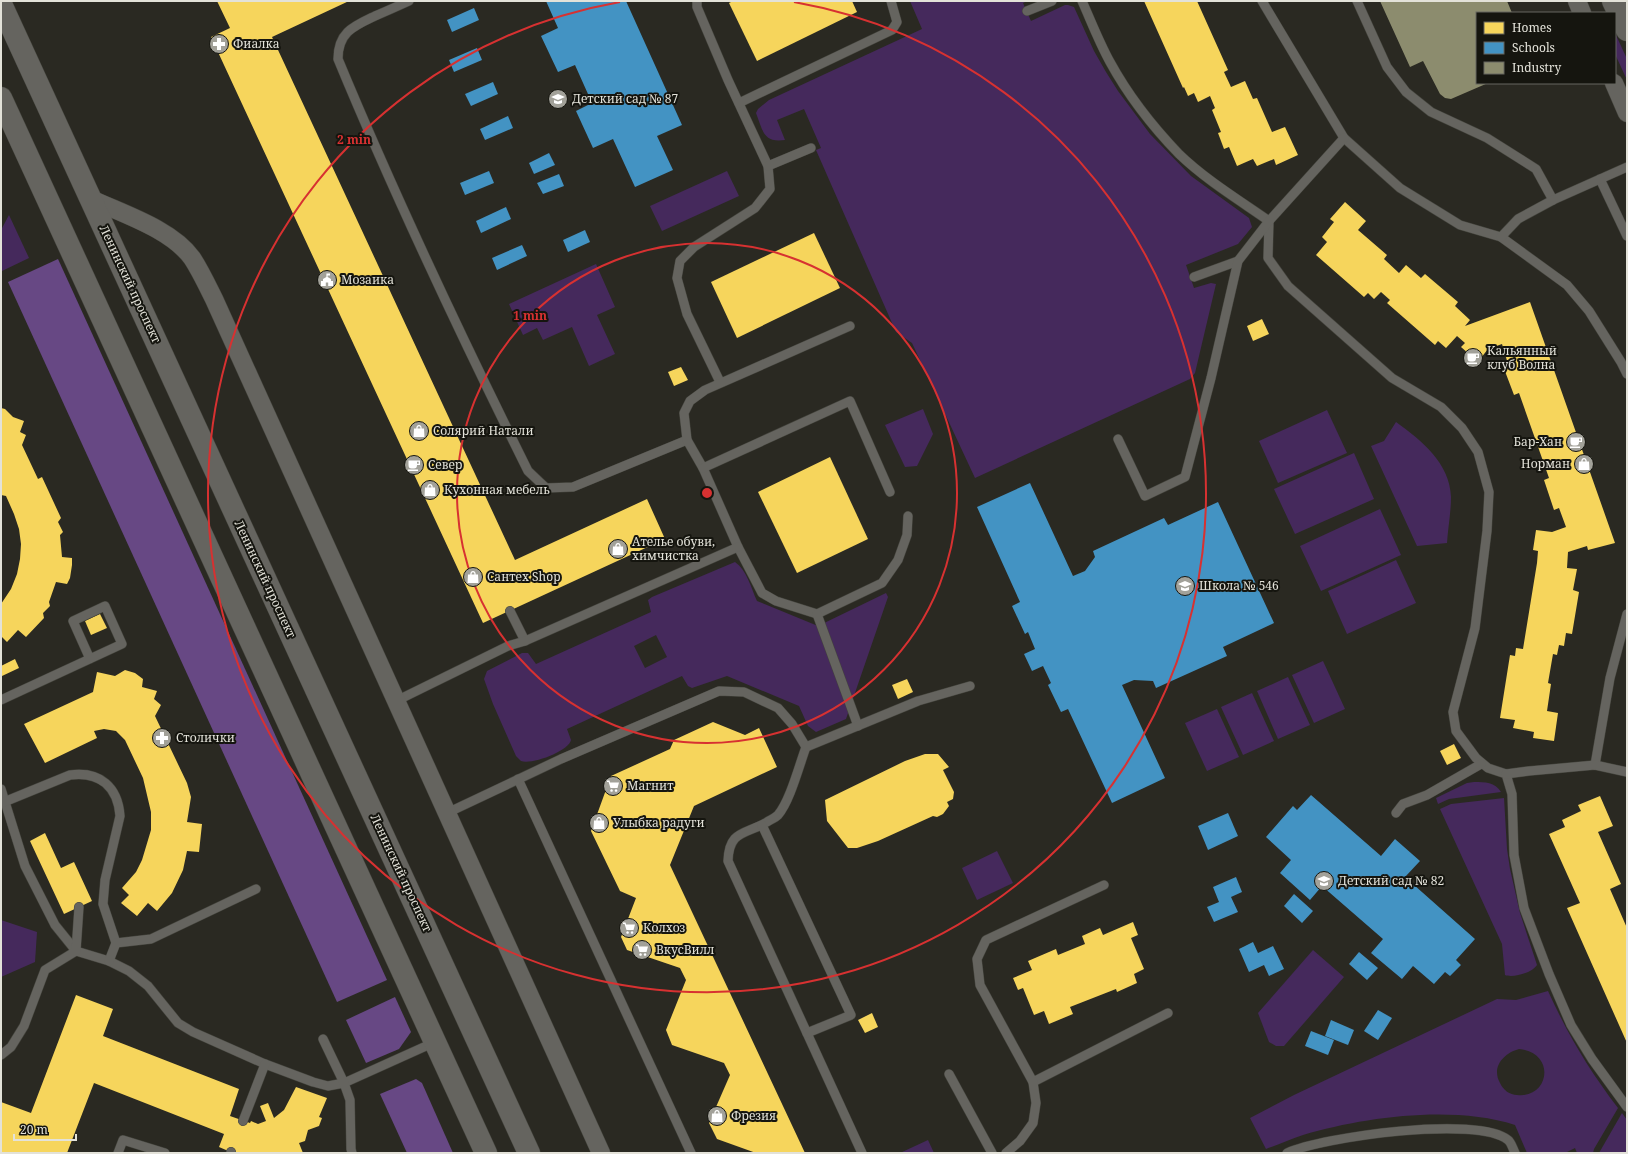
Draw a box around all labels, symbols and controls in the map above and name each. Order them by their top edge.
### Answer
legend [1476,12,1616,84]
text: Homes [1512,19,1552,36]
pharmacy icon: Фиалка [208,33,230,55]
place label: Фиалка [233,35,280,52]
text: Schools [1512,39,1555,56]
text: Industry [1512,59,1561,76]
school or university icon: Детский сад № 87 [547,88,569,110]
place label: Детский сад № 87 [572,90,678,107]
text: 2 min [337,131,371,148]
street label: Ленинский проспект [96,222,165,346]
public building icon: Мозаика [316,269,338,291]
place label: Мозаика [341,271,394,288]
text: 1 min [513,307,547,324]
place label: Кальянный клуб Волна [1487,342,1557,373]
cafe icon: Кальянный клуб Волна [1462,347,1484,369]
shop icon: Солярий Натали [408,420,430,442]
place label: Солярий Натали [433,422,534,439]
cafe icon: Бар-Хан [1565,431,1587,453]
place label: Бар-Хан [1513,433,1562,450]
shop icon: Норман [1573,453,1595,475]
cafe icon: Север [403,454,425,476]
place label: Норман [1521,455,1570,472]
place label: Север [428,456,463,473]
shop icon: Кухонная мебель [419,479,441,501]
place label: Кухонная мебель [444,481,550,498]
centre of rings [700,486,714,500]
street label: Ленинский проспект [231,517,300,641]
place label: Ателье обуви, химчистка [632,533,715,564]
shop icon: Ателье обуви, химчистка [607,538,629,560]
shop icon: Сантех Shop [462,566,484,588]
place label: Сантех Shop [487,568,561,585]
school or university icon: Школа № 546 [1174,575,1196,597]
place label: Школа № 546 [1199,577,1279,594]
pharmacy icon: Столички [151,727,173,749]
place label: Столички [176,729,235,746]
supermarket icon: Магнит [602,775,624,797]
place label: Магнит [627,777,674,794]
street label: Ленинский проспект [367,811,436,935]
shop icon: Улыбка радуги [588,812,610,834]
place label: Улыбка радуги [613,814,705,831]
school or university icon: Детский сад № 82 [1313,870,1335,892]
place label: Детский сад № 82 [1338,872,1444,889]
supermarket icon: Колхоз [618,917,640,939]
place label: Колхоз [643,919,686,936]
supermarket icon: ВкусВилл [631,939,653,961]
place label: ВкусВилл [656,941,714,958]
shop icon: Фрезия [706,1105,728,1127]
place label: Фрезия [731,1107,776,1124]
scale bar [14,1116,76,1142]
text: 20 m [20,1121,48,1138]

